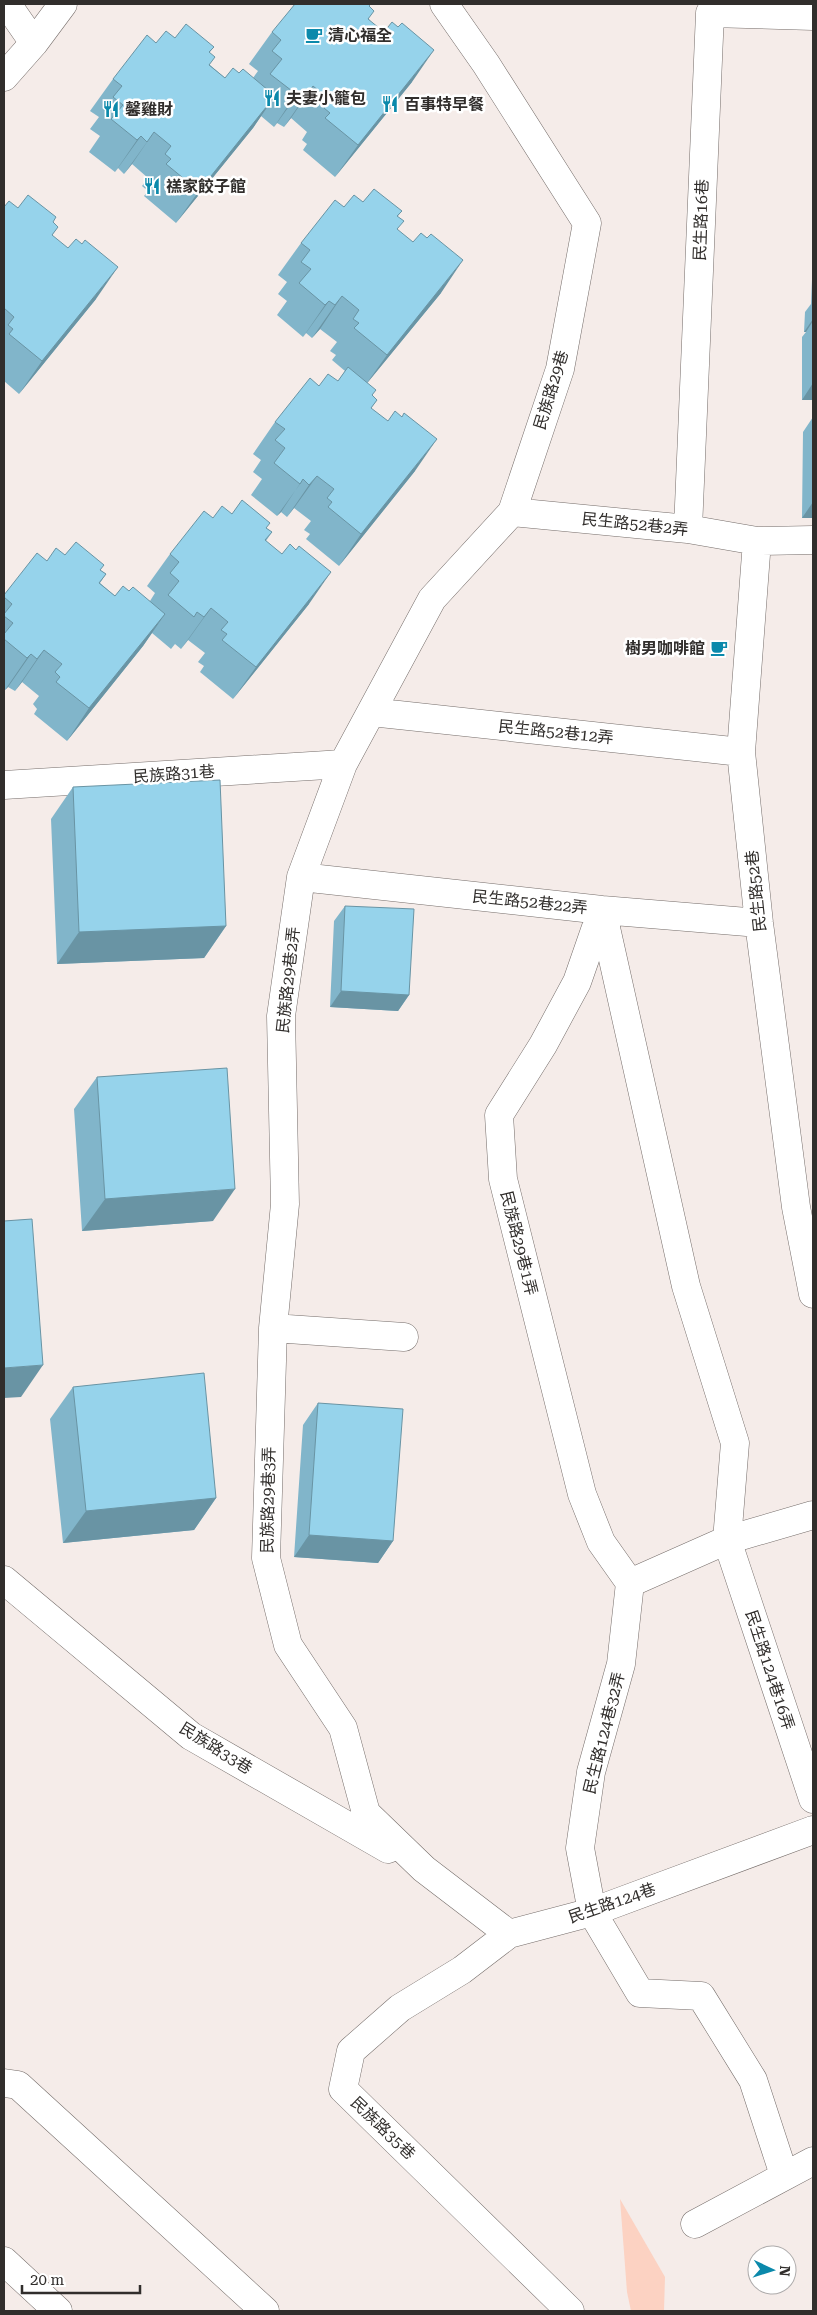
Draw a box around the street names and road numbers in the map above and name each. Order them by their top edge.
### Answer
street label: 民生路16巷 [690,179,712,261]
street label: 民族路29巷 [530,348,572,432]
street label: 民生路52巷2弄 [581,509,689,539]
street label: 民生路52巷12弄 [497,716,615,748]
street label: 民族路31巷 [132,762,216,786]
street label: 民生路52巷 [742,849,770,933]
street label: 民生路52巷22弄 [471,886,589,918]
street label: 民族路29巷2弄 [273,926,303,1034]
street label: 民族路29巷1弄 [497,1189,541,1297]
street label: 民族路29巷3弄 [258,1446,278,1554]
street label: 民生路124巷16弄 [742,1608,798,1732]
street label: 民生路124巷32弄 [580,1670,628,1796]
street label: 民族路33巷 [176,1718,256,1778]
street label: 民生路124巷 [566,1879,658,1927]
street label: 民族路35巷 [347,2093,419,2163]

